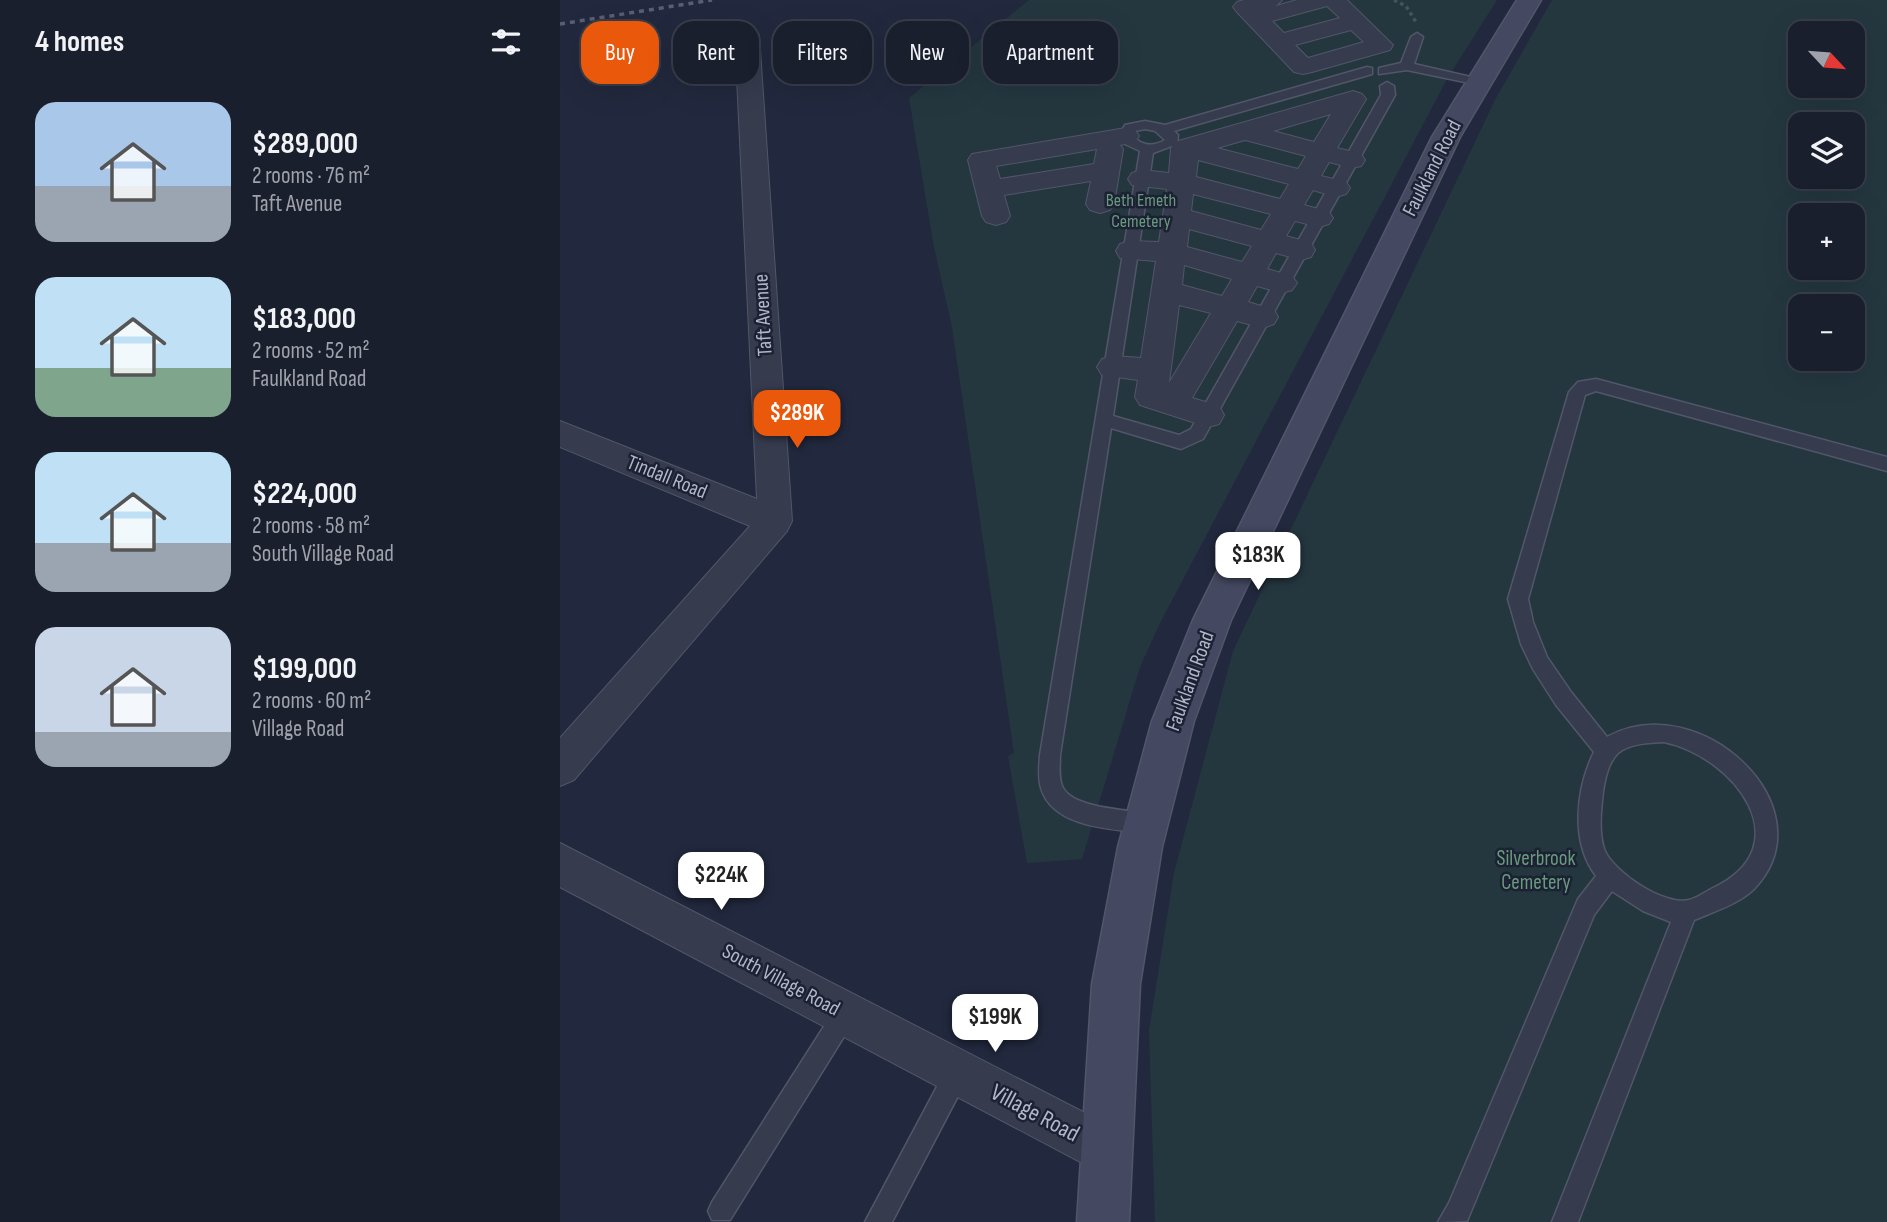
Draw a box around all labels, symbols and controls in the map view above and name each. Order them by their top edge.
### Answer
chip: Buy [581,21,659,84]
chip: Rent [673,21,759,84]
chip: Filters [773,21,872,84]
chip: New [886,21,969,84]
chip: Apartment [983,21,1118,84]
north arrow [1788,21,1866,98]
map controls [1788,21,1865,371]
icon: filters [487,23,525,61]
text: 4 homes [35,24,124,60]
button: layers [1788,112,1865,189]
street label: Faulkland Road [1397,116,1467,220]
text: $289,000 [252,126,358,162]
icon: home [91,130,175,214]
text: 2 rooms · 76 m² [252,162,370,190]
text: Taft Avenue [252,190,342,218]
park label: Beth Emeth Cemetery [1106,190,1176,232]
button: + [1788,203,1865,280]
street label: Taft Avenue [748,273,778,357]
button: − [1788,294,1865,371]
text: $183,000 [252,301,356,337]
icon: home [91,305,175,389]
text: 2 rooms · 52 m² [252,337,370,365]
text: Faulkland Road [252,365,366,393]
pin: $289K [748,391,846,450]
text: $289K [770,399,824,427]
street label: Tindall Road [623,450,711,504]
text: $224,000 [252,476,357,512]
icon: home [91,480,175,564]
text: 2 rooms · 58 m² [252,512,370,540]
pin: $183K [1209,532,1307,592]
text: South Village Road [252,540,394,568]
text: $183K [1231,541,1285,569]
street label: Faulkland Road [1160,628,1220,734]
text: $199,000 [252,651,357,687]
icon: home [91,655,175,739]
text: 2 rooms · 60 m² [252,687,371,715]
text: Village Road [252,715,344,743]
park label: Silverbrook Cemetery [1496,846,1576,895]
pin: $224K [672,852,770,912]
text: $224K [694,861,748,889]
street label: South Village Road [718,939,844,1021]
pin: $199K [946,995,1044,1054]
text: $199K [968,1003,1022,1031]
street label: Village Road [986,1078,1084,1148]

